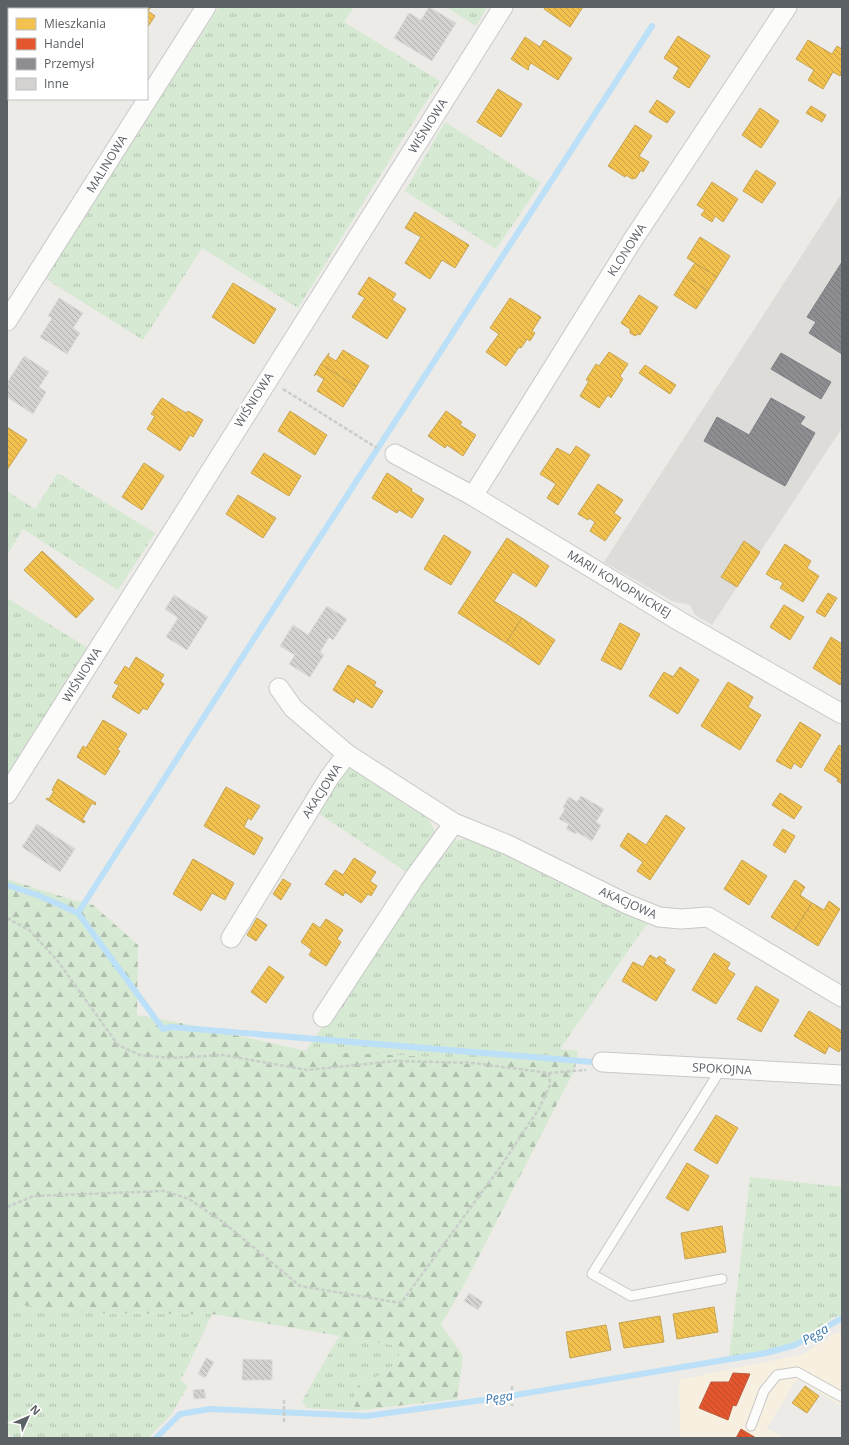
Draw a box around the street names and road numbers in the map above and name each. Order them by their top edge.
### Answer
street label: WIŚNIOWA [404,95,451,156]
street label: MALINOWA [82,131,131,196]
street label: KLONOWA [603,220,650,280]
street label: WIŚNIOWA [230,369,277,430]
street label: MARII KONOPNICKIEJ [564,546,674,621]
street label: WIŚNIOWA [58,644,105,705]
street label: AKACJOWA [298,760,346,821]
street label: AKACJOWA [597,882,660,923]
street label: SPOKOJNA [692,1058,753,1079]

